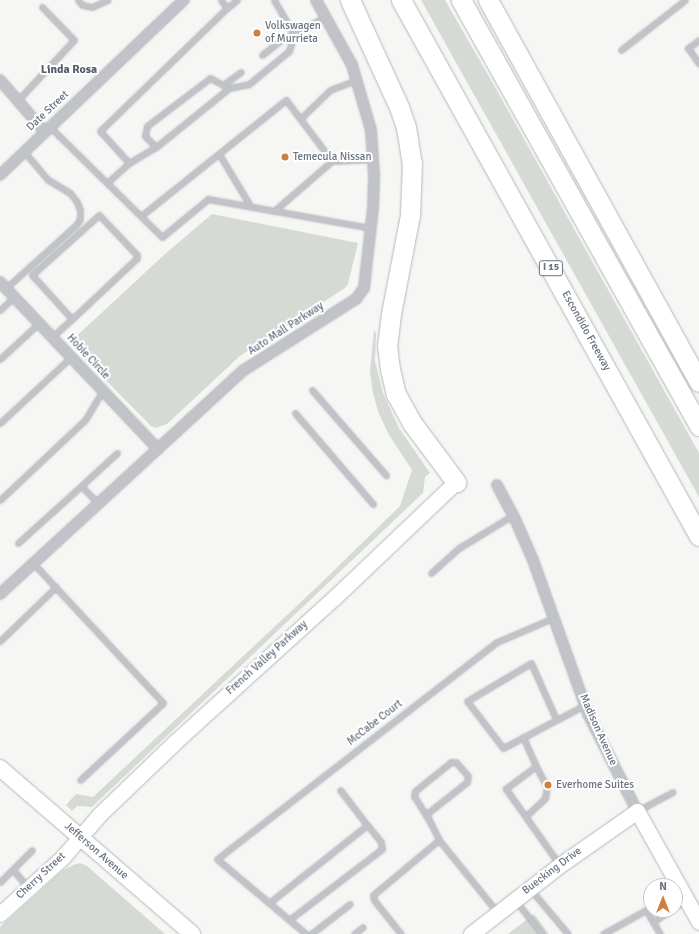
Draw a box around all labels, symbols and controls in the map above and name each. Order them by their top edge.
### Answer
place label: Volkswagen of Murrieta [265,20,321,46]
marker: Volkswagen of Murrieta [252,28,262,38]
district label: Linda Rosa [41,63,97,77]
street label: Date Street [24,88,72,134]
place label: Temecula Nissan [293,150,371,164]
marker: Temecula Nissan [280,152,290,162]
road number: I 15 [538,260,564,276]
street label: Escondido Freeway [559,289,613,373]
street label: Auto Mall Parkway [246,300,326,358]
street label: Hobie Circle [64,332,112,382]
street label: French Valley Parkway [224,618,310,698]
street label: Madison Avenue [576,692,620,768]
street label: McCabe Court [345,697,405,749]
place label: Everhome Suites [556,778,634,792]
marker: Everhome Suites [543,780,553,790]
street label: Jefferson Avenue [61,820,131,882]
street label: Buecking Drive [520,844,584,898]
street label: Cherry Street [14,850,68,902]
north arrow [643,878,683,918]
text: N [659,880,667,893]

